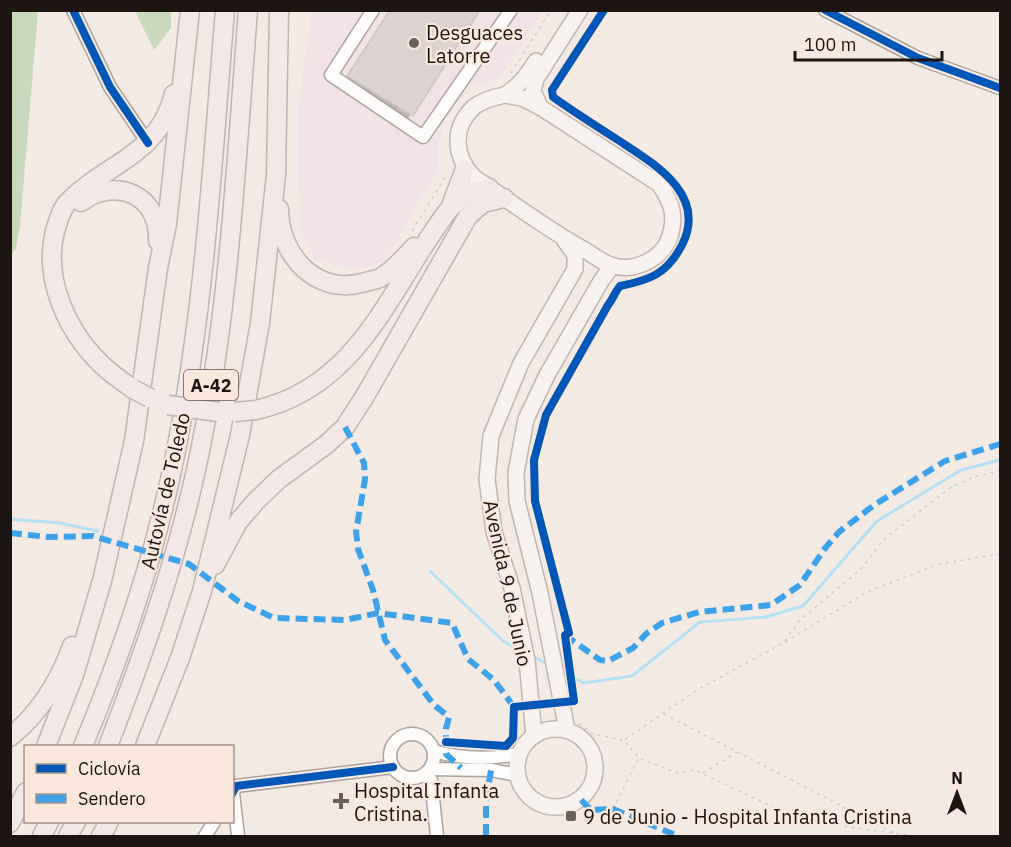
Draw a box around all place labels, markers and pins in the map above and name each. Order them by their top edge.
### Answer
place label: Desguaces Latorre [426,19,523,69]
marker: Desguaces Latorre [407,36,421,50]
place label: Hospital Infanta Cristina. [354,777,499,827]
marker: Hospital Infanta Cristina. [332,792,350,810]
place label: 9 de Junio - Hospital Infanta Cristina [583,803,912,830]
marker: 9 de Junio - Hospital Infanta Cristina [564,809,578,823]

